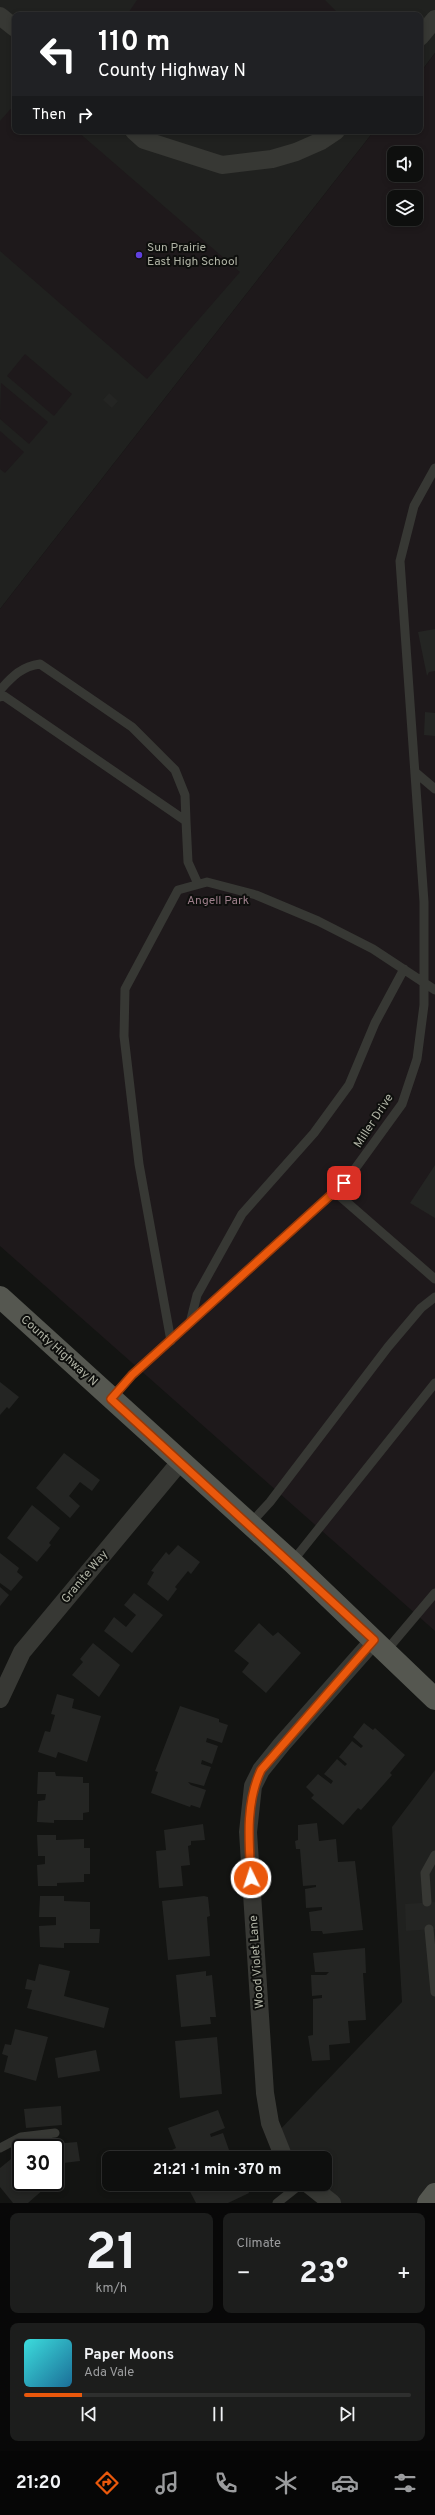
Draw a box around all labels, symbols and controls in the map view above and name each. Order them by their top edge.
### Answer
text: 110 m [98,25,170,61]
icon: left [32,28,84,80]
text: County Highway N [98,60,246,83]
icon: right [74,104,96,126]
text: Then [32,106,66,125]
map controls [387,146,423,226]
button: sound [387,146,423,182]
button: layers [387,190,423,226]
place label: Sun Prairie East High School [147,240,238,270]
marker: Sun Prairie East High School [134,250,144,260]
park label: Angell Park [187,893,249,909]
street label: Miller Drive [351,1091,397,1151]
pin [327,1166,361,1200]
icon: arrive [333,1172,355,1194]
street label: County Highway N [17,1312,101,1390]
street label: Granite Way [58,1547,112,1607]
position arrow [230,1857,272,1899]
street label: Wood Violet Lane [246,1915,268,2009]
speed limit sign: 30 [12,2139,64,2191]
text: 21:21 · 1 min · 370 m [153,2161,281,2180]
text: 21 [85,2222,138,2288]
text: Climate [237,2236,281,2252]
text: 23° [299,2256,348,2293]
text: − [237,2261,251,2288]
text: + [397,2261,411,2288]
text: km/h [95,2281,127,2297]
text: Paper Moons [84,2346,174,2365]
text: Ada Vale [84,2365,134,2381]
icon: previous [78,2403,100,2425]
icon: pause [207,2403,229,2425]
icon: next [336,2403,358,2425]
icon: directions [93,2469,121,2497]
icon: music [153,2469,181,2497]
icon: phone [212,2469,240,2497]
icon: climate [272,2469,300,2497]
icon: car [331,2469,359,2497]
icon: filters [391,2469,419,2497]
text: 21:20 [16,2472,61,2495]

